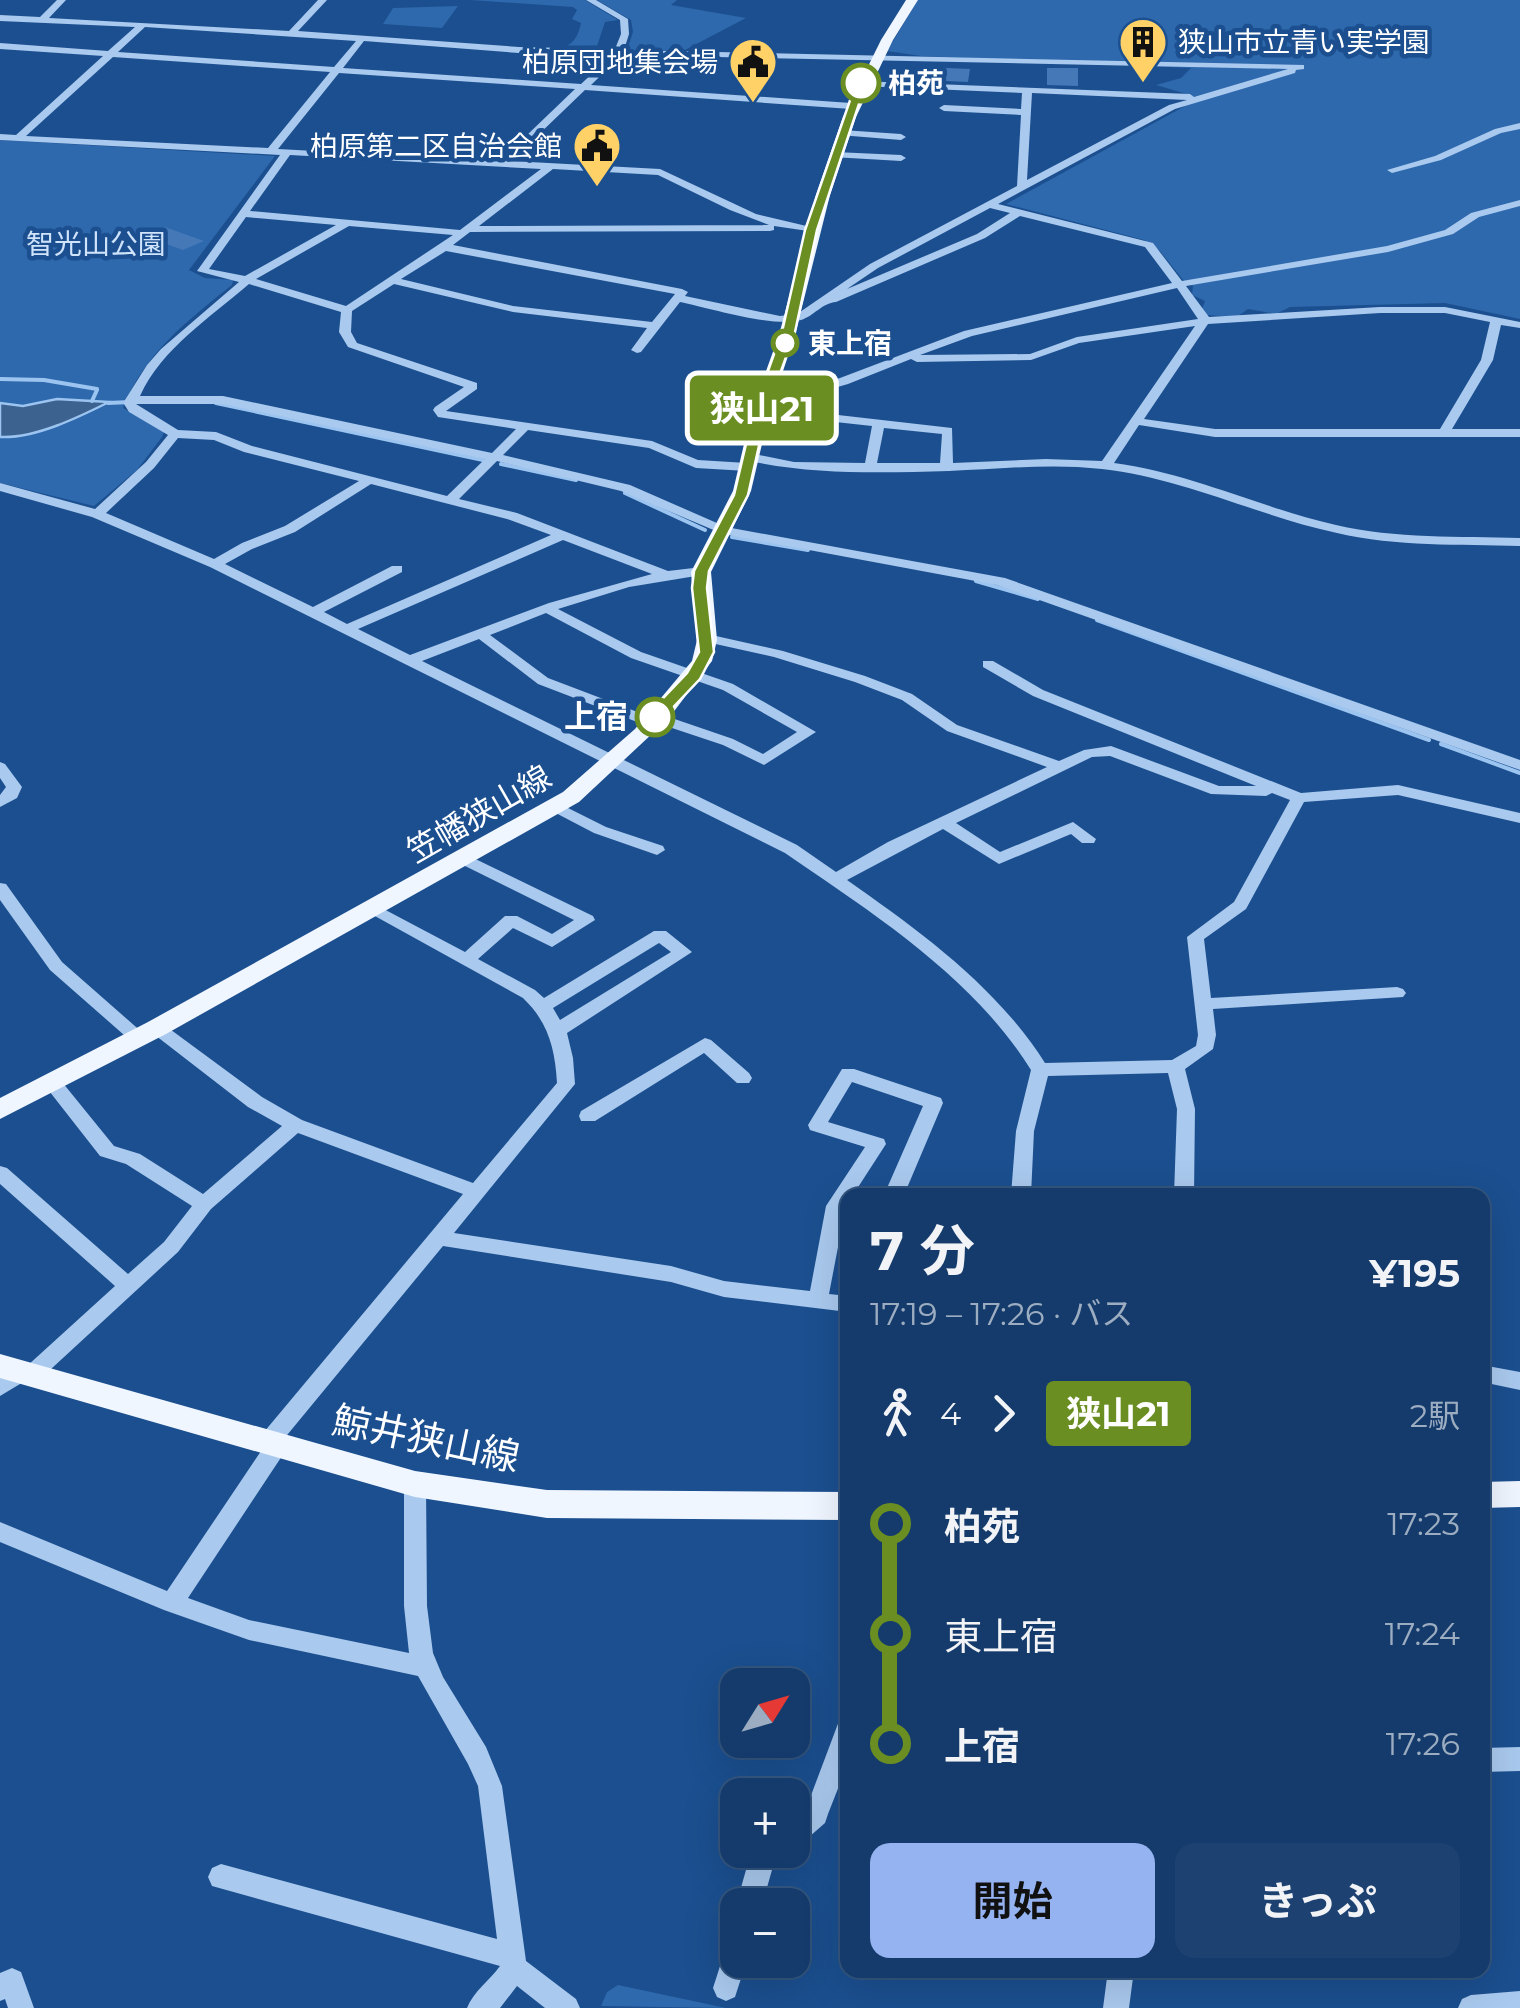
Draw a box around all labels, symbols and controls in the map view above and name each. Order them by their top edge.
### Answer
building icon: 狭山市立青い実学園 [1117,16,1169,84]
place label: 狭山市立青い実学園 [1178,25,1430,59]
public building icon: 柏原団地集会場 [727,36,779,104]
place label: 柏原団地集会場 [522,45,718,79]
marker: 柏苑 [842,64,880,102]
place label: 柏苑 [888,66,944,100]
public building icon: 柏原第二区自治会館 [571,120,623,188]
place label: 柏原第二区自治会館 [310,129,562,163]
park label: 智光山公園 [26,227,166,261]
place label: 東上宿 [808,326,892,360]
marker: 東上宿 [772,330,798,356]
line badge: 狭山21 [692,376,832,440]
text: 狭山21 [710,387,814,430]
place label: 上宿 [564,697,628,736]
marker: 上宿 [636,698,674,736]
street label: 笠幡狭山線 [400,757,558,870]
text: 7 分 [870,1217,975,1284]
text: ¥195 [1369,1250,1460,1297]
text: 17:19 – 17:26 · バス [870,1294,1133,1333]
icon: walk [870,1386,925,1441]
icon: forward [976,1386,1031,1441]
text: 狭山21 [1066,1392,1171,1435]
text: 4 [940,1394,961,1433]
street label: 鯨井狭山線 [328,1396,524,1481]
text: 2駅 [1410,1396,1460,1435]
text: 柏苑 [944,1503,1020,1550]
text: 17:23 [1387,1504,1460,1543]
text: 東上宿 [944,1613,1058,1660]
text: 17:24 [1385,1614,1460,1653]
north arrow [720,1668,810,1758]
map controls [720,1668,810,1978]
text: 上宿 [944,1723,1020,1770]
text: 17:26 [1386,1724,1460,1763]
button: + [720,1778,810,1868]
button: 開始 [870,1843,1155,1958]
button: きっぷ [1175,1843,1460,1958]
button: − [720,1888,810,1978]

